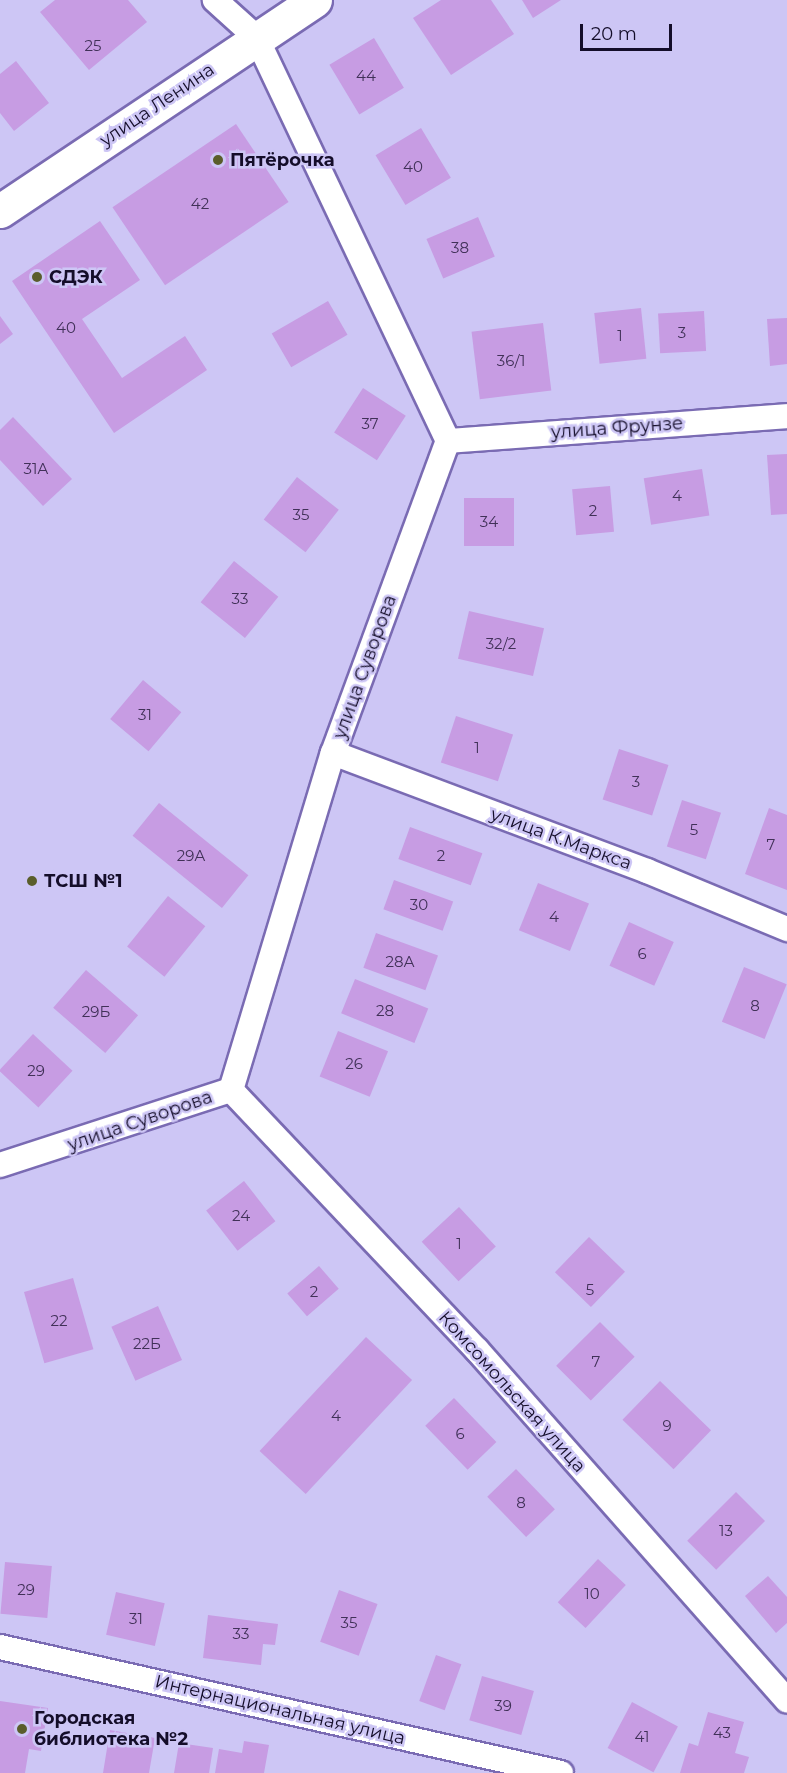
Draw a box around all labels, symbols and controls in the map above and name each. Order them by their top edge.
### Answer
scale bar [583,12,674,50]
text: 20 m [591,23,637,45]
house number: 25 [84,37,102,55]
street label: улица Ленина [96,59,218,151]
house number: 44 [356,67,376,85]
place label: Пятёрочка [230,149,335,171]
marker: Пятёрочка [211,153,225,167]
house number: 40 [403,158,423,176]
house number: 42 [191,195,209,213]
house number: 38 [451,239,469,257]
place label: СДЭК [49,266,103,288]
marker: СДЭК [30,270,44,284]
house number: 40 [56,319,76,337]
house number: 3 [678,324,686,342]
house number: 1 [617,327,623,345]
house number: 36/1 [497,352,525,370]
street label: улица Фрунзе [550,413,684,443]
house number: 37 [361,415,379,433]
house number: 31А [23,460,49,478]
house number: 4 [672,487,682,505]
house number: 2 [589,502,597,520]
house number: 35 [293,506,309,524]
house number: 34 [480,513,498,531]
house number: 33 [232,590,248,608]
street label: улица Суворова [329,592,401,742]
house number: 32/2 [486,635,516,653]
house number: 31 [138,706,152,724]
house number: 1 [474,739,480,757]
house number: 3 [632,773,640,791]
street label: улица К.Маркса [488,803,634,875]
house number: 5 [690,821,698,839]
house number: 7 [767,836,775,854]
house number: 29А [177,847,205,865]
house number: 2 [437,847,445,865]
place label: ТСШ №1 [44,870,123,892]
marker: ТСШ №1 [25,874,39,888]
house number: 30 [410,896,428,914]
house number: 4 [549,908,559,926]
house number: 6 [637,945,647,963]
house number: 28А [385,953,415,971]
house number: 8 [750,997,760,1015]
house number: 28 [376,1002,394,1020]
house number: 29Б [82,1003,110,1021]
house number: 26 [345,1055,363,1073]
house number: 29 [27,1062,45,1080]
street label: улица Суворова [65,1086,215,1156]
house number: 24 [232,1207,250,1225]
house number: 1 [456,1235,462,1253]
house number: 5 [586,1281,594,1299]
house number: 2 [310,1283,318,1301]
street label: Комсомольская улица [434,1307,590,1477]
house number: 22 [50,1312,68,1330]
house number: 22Б [133,1335,161,1353]
house number: 7 [592,1353,600,1371]
house number: 4 [331,1407,341,1425]
house number: 9 [662,1417,672,1435]
house number: 6 [455,1425,465,1443]
house number: 8 [516,1494,526,1512]
house number: 13 [719,1522,733,1540]
house number: 29 [17,1581,35,1599]
house number: 10 [584,1585,600,1603]
house number: 31 [129,1610,143,1628]
house number: 35 [341,1614,357,1632]
house number: 33 [233,1625,249,1643]
street label: Интернациональная улица [153,1671,407,1749]
house number: 39 [494,1697,512,1715]
place label: Городская библиотека №2 [34,1708,188,1750]
marker: Городская библиотека №2 [15,1722,29,1736]
house number: 43 [713,1724,731,1742]
house number: 41 [635,1728,649,1746]

